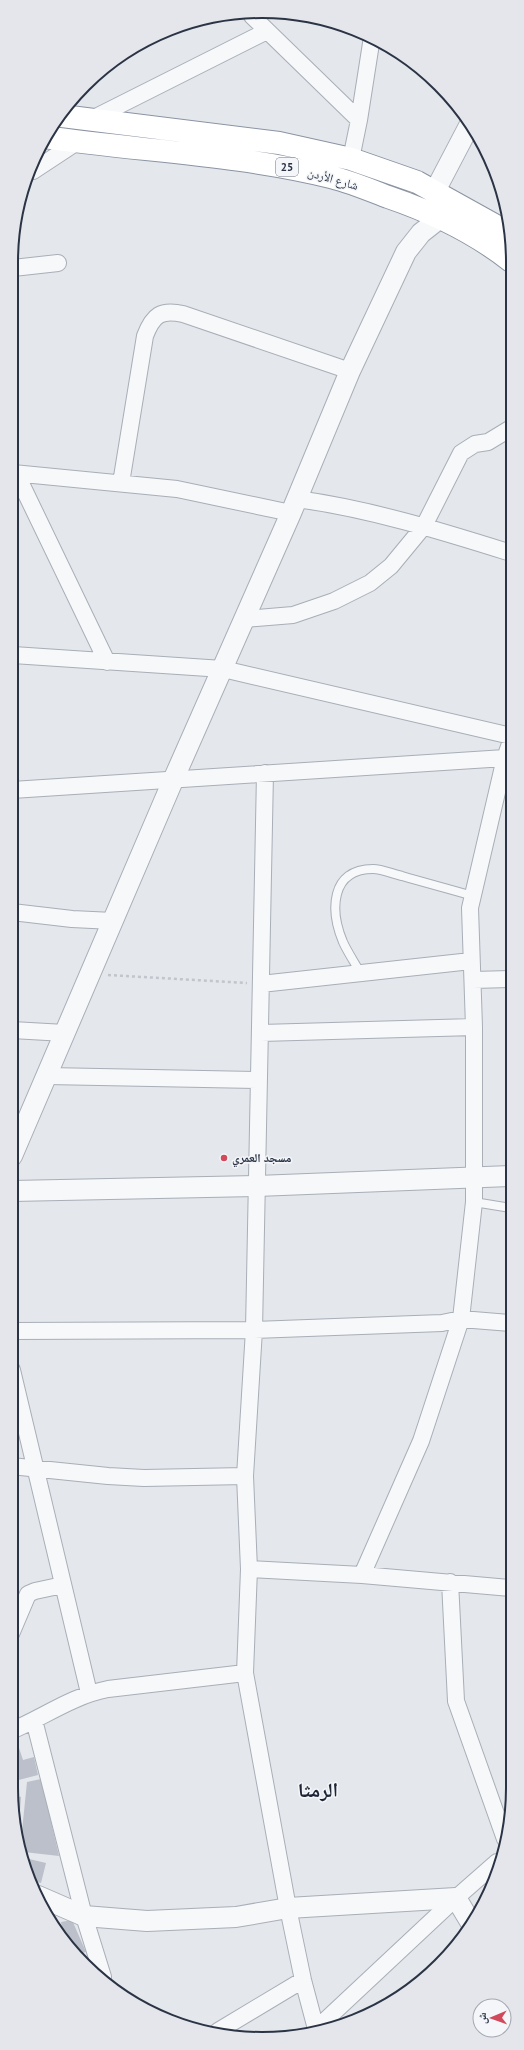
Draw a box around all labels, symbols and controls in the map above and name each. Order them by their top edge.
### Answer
road number: 25 [276,158,298,176]
street label: شارع الأردن [306,164,360,194]
place label: مسجد العمري [232,1150,292,1168]
marker: مسجد العمري [219,1153,229,1163]
district label: الرمثا [298,1777,338,1803]
north arrow [472,1998,512,2038]
text: ش [475,2012,490,2024]

